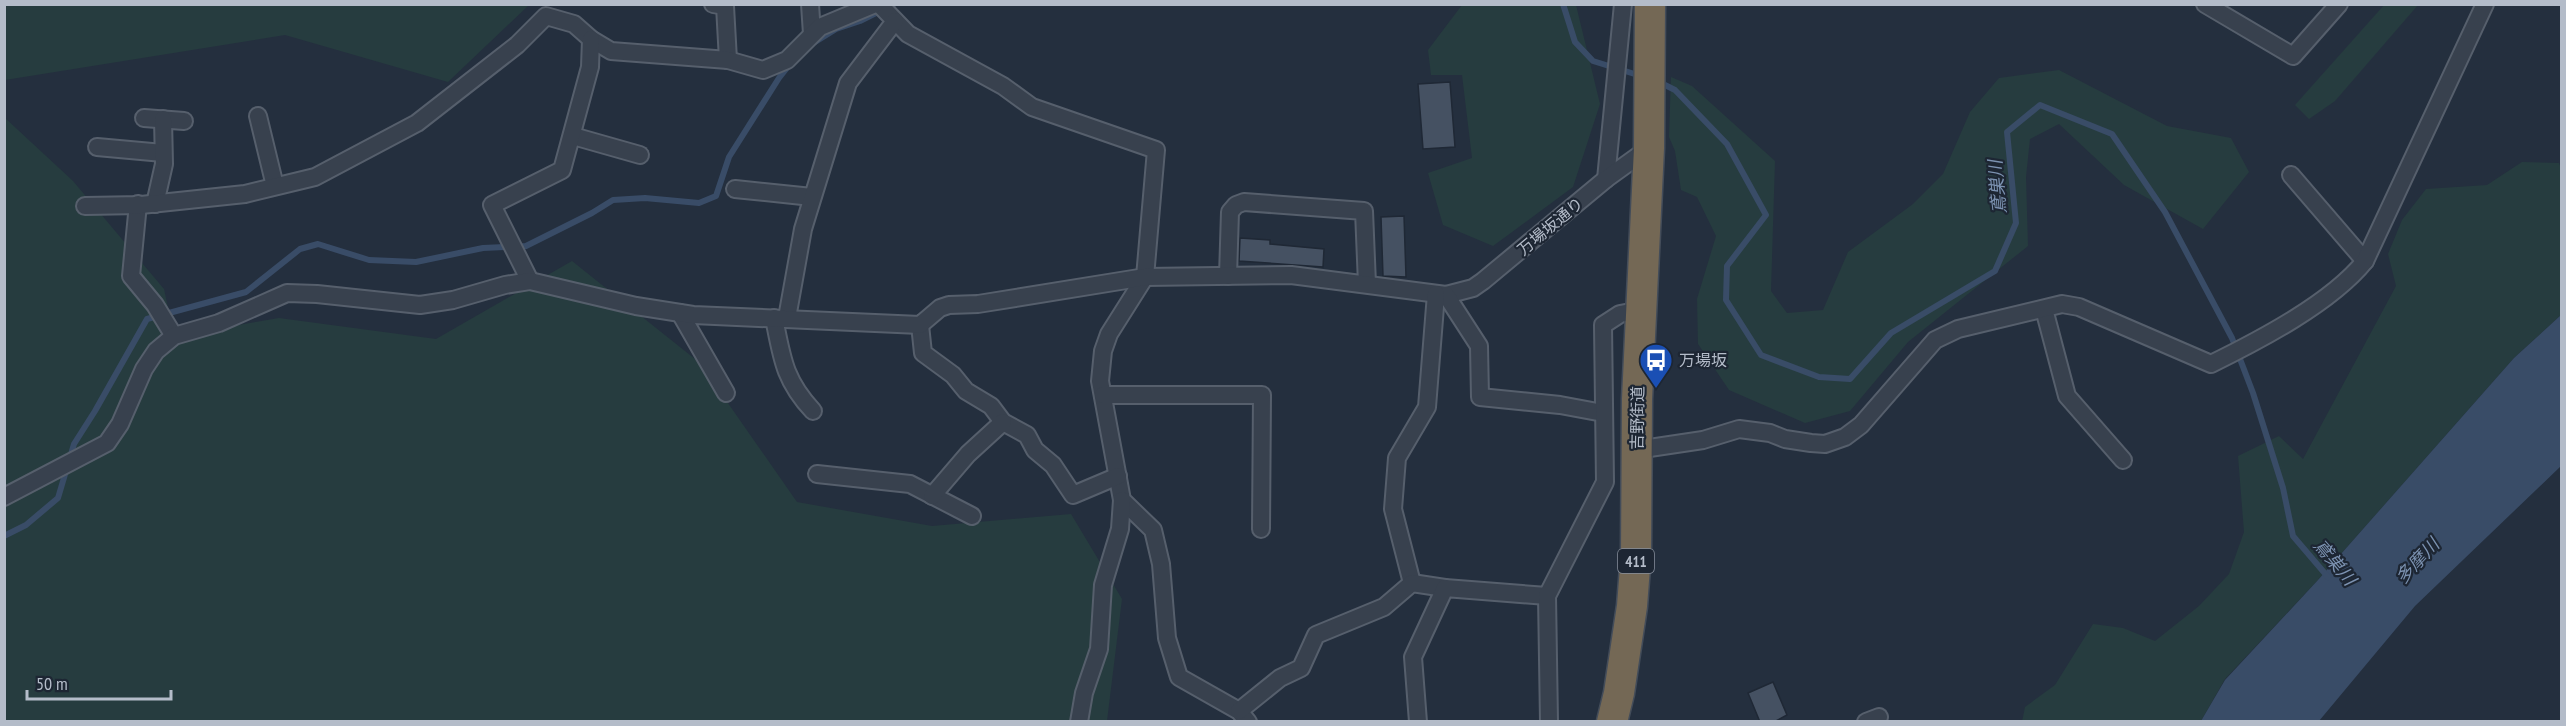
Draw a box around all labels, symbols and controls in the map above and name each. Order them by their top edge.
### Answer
water label: 鳶巣川 [1983,157,2011,215]
street label: 万場坂通り [1513,193,1587,259]
bus stop icon: 万場坂 [1638,342,1674,389]
place label: 万場坂 [1679,350,1727,370]
street label: 吉野街道 [1626,386,1648,450]
water label: 多摩川 [2390,532,2445,589]
water label: 鳶巣川 [2309,534,2362,592]
road number: 411 [1618,549,1654,573]
scale bar [27,663,171,701]
text: 50 m [36,672,68,695]

